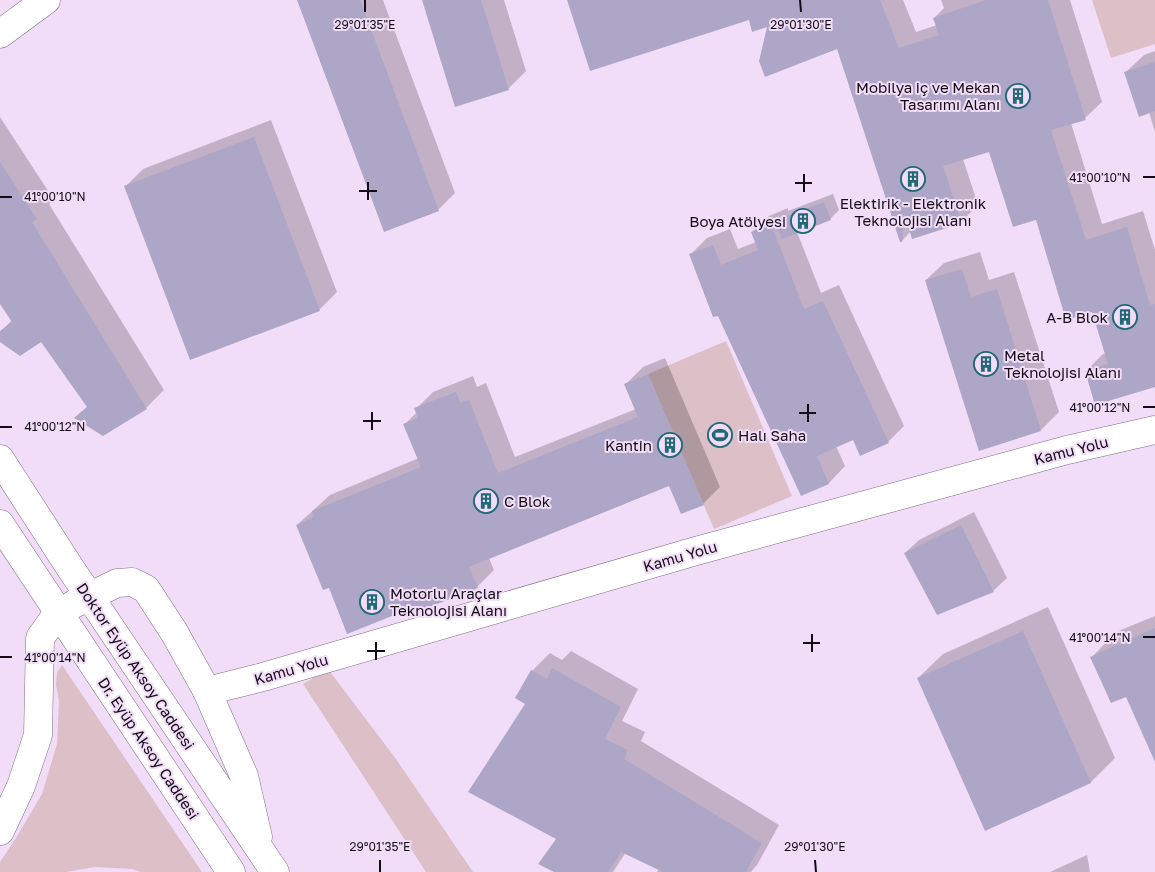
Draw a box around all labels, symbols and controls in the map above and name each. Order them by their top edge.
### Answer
text: 29°01'35"E [335,17,395,32]
text: 29°01'30"E [770,17,832,32]
place label: Mobilya iç ve Mekan Tasarımı Alanı [856,78,1000,113]
building icon: Mobilya iç ve Mekan Tasarımı Alanı [1005,83,1031,109]
building icon: Elektirik - Elektronik Teknolojisi Alanı [900,166,926,192]
text: 41°00'10"N [1069,170,1131,185]
text: 41°00'10"N [24,189,86,204]
place label: Elektirik - Elektronik Teknolojisi Alanı [840,194,987,229]
building icon: Boya Atölyesi [790,208,816,234]
place label: Boya Atölyesi [689,212,786,230]
building icon: A-B Blok [1112,304,1138,330]
place label: A-B Blok [1046,308,1109,326]
place label: Metal Teknolojisi Alanı [1004,346,1121,381]
building icon: Metal Teknolojisi Alanı [973,351,999,377]
text: 41°00'12"N [1070,400,1130,415]
text: 41°00'12"N [25,419,85,434]
sports icon: Halı Saha [707,422,733,448]
place label: Halı Saha [738,426,806,444]
building icon: Kantin [657,432,683,458]
street label: Kamu Yolu [1032,432,1110,468]
place label: Kantin [605,436,652,454]
building icon: C Blok [473,488,499,514]
place label: C Blok [504,492,551,510]
street label: Kamu Yolu [641,537,719,575]
street label: Doktor Eyüp Aksoy Caddesi [73,579,199,753]
place label: Motorlu Araçlar Teknolojisi Alanı [390,584,507,619]
building icon: Motorlu Araçlar Teknolojisi Alanı [359,589,385,615]
text: 41°00'14"N [1069,630,1131,645]
text: 41°00'14"N [24,650,86,665]
street label: Kamu Yolu [252,650,330,688]
street label: Dr. Eyüp Aksoy Caddesi [95,674,203,822]
text: 29°01'35"E [350,839,410,854]
text: 29°01'30"E [784,839,846,854]

